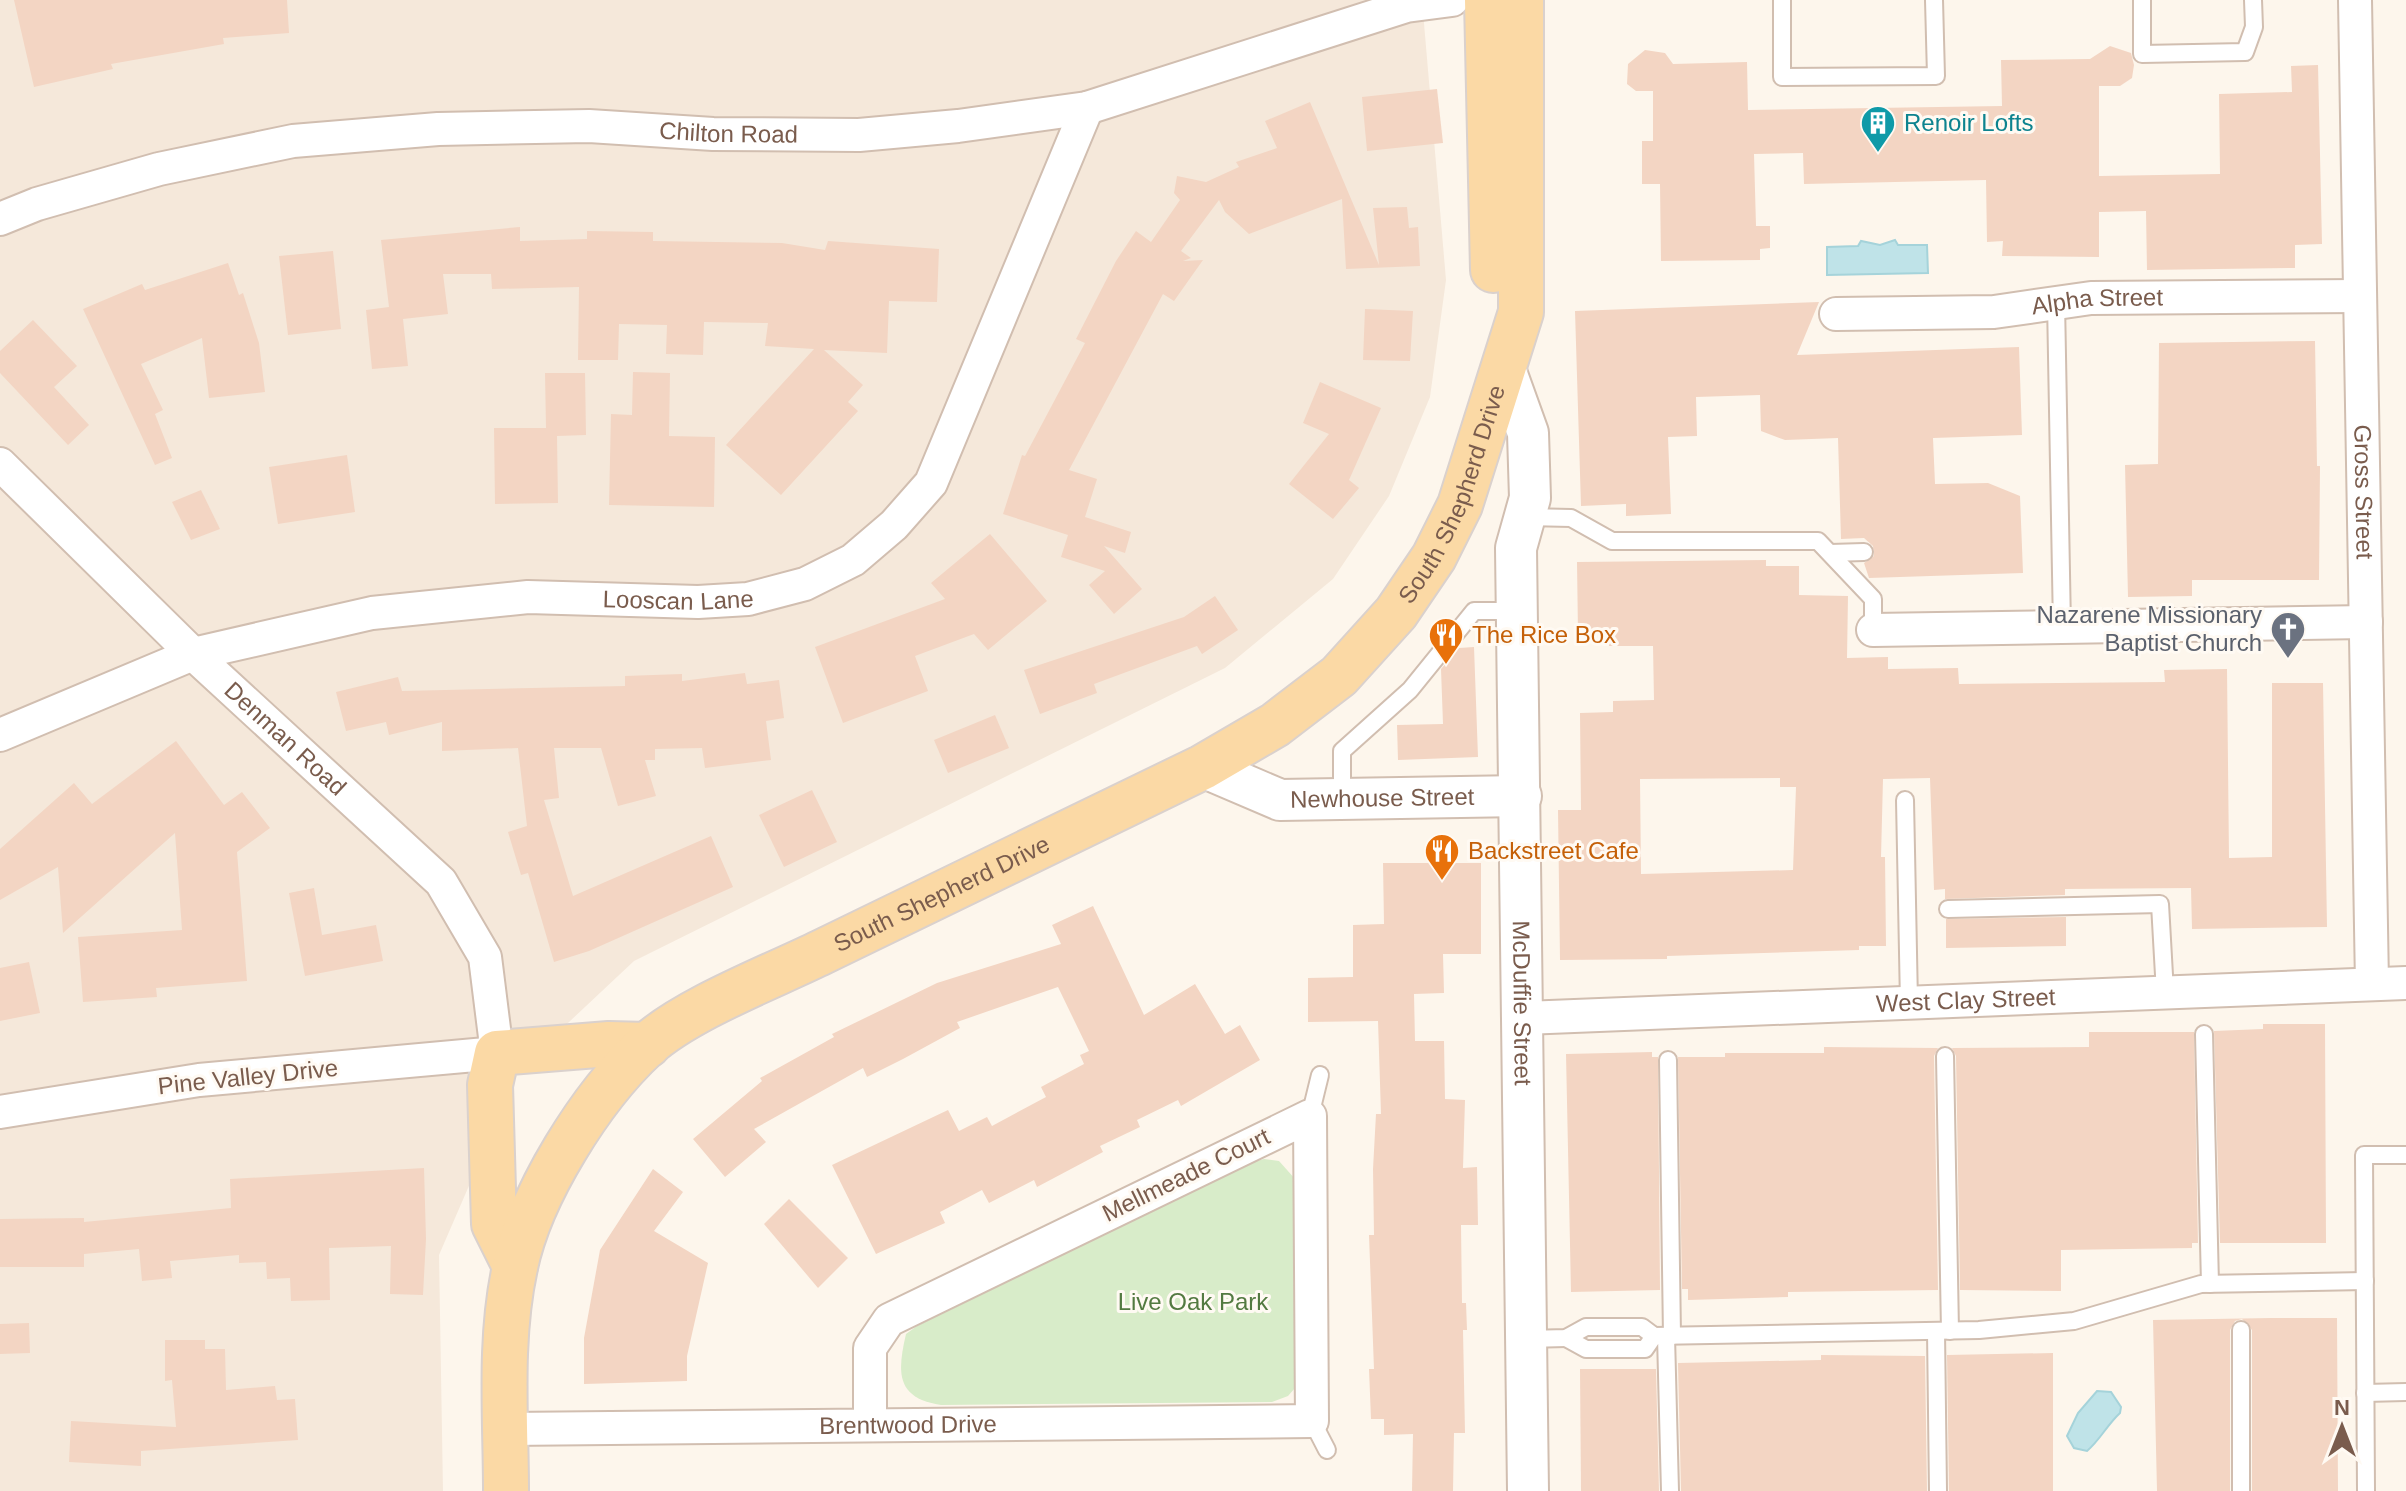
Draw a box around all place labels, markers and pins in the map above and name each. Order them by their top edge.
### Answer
building icon: Renoir Lofts [1859,104,1897,154]
place label: Renoir Lofts [1904,109,2033,136]
place label: Nazarene Missionary Baptist Church [2037,601,2262,656]
church icon: Nazarene Missionary Baptist Church [2269,610,2307,660]
restaurant icon: The Rice Box [1427,616,1465,666]
place label: The Rice Box [1472,621,1616,648]
restaurant icon: Backstreet Cafe [1423,832,1461,882]
place label: Backstreet Cafe [1468,837,1639,864]

